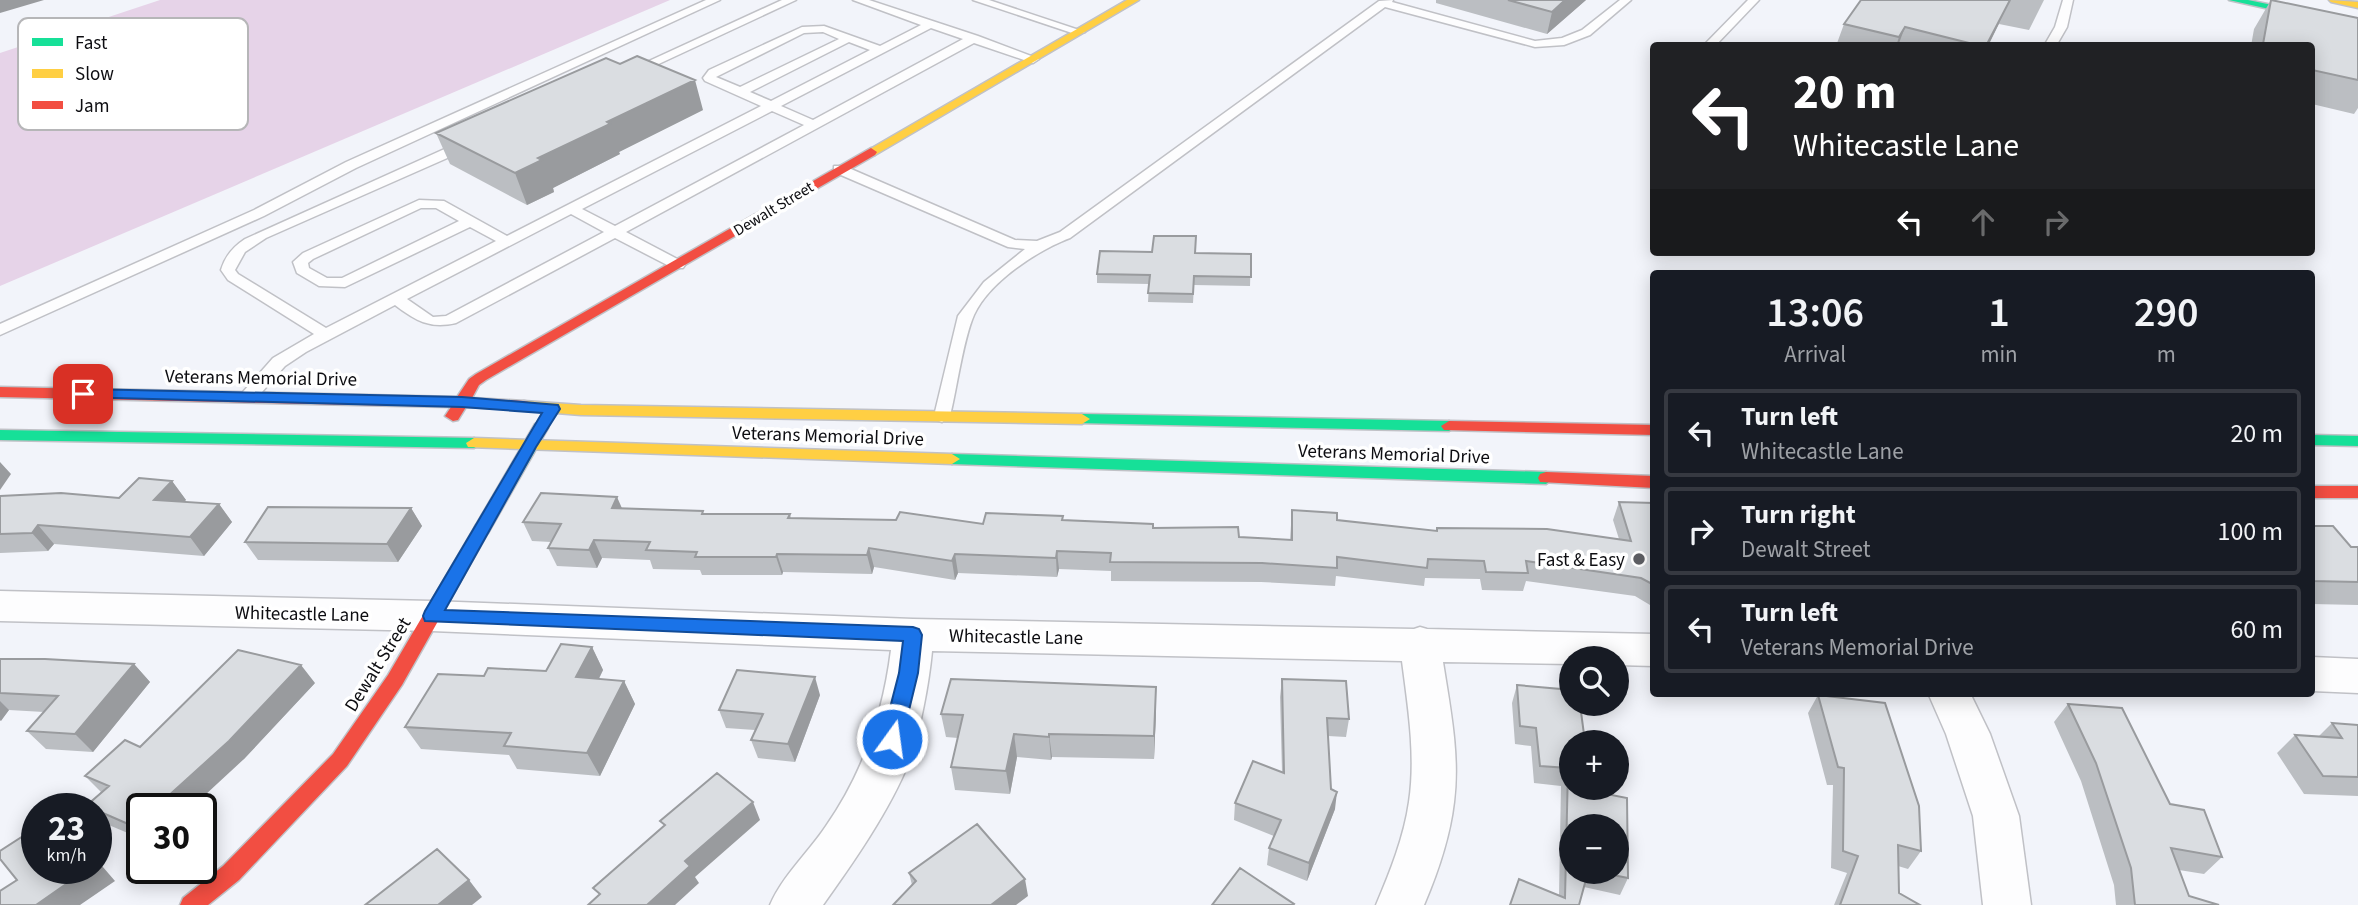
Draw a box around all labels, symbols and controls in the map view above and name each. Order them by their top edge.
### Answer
legend [18,18,248,130]
text: Fast [75,30,108,57]
text: 20 m [1793,58,1897,128]
text: Slow [75,61,114,88]
icon: left [1678,70,1769,161]
text: Jam [75,93,109,120]
text: Whitecastle Lane [1793,123,2019,169]
street label: Dewalt Street [729,176,818,241]
icon: left [1891,203,1929,241]
icon: ahead [1964,203,2002,241]
icon: right [2037,203,2075,241]
text: 13:06 [1766,283,1864,343]
text: 1 [1988,283,2010,343]
text: 290 [2134,283,2199,343]
text: Arrival [1784,338,1846,371]
text: min [1980,338,2018,371]
text: m [2157,338,2176,371]
street label: Veterans Memorial Drive [165,363,357,394]
pin [53,364,113,424]
icon: arrive [64,375,102,413]
text: Turn left [1741,398,1838,435]
icon: left [1682,414,1720,452]
text: 20 m [2230,415,2283,452]
street label: Veterans Memorial Drive [731,420,924,453]
text: Whitecastle Lane [1741,435,1904,468]
street label: Veterans Memorial Drive [1297,438,1490,471]
text: Turn right [1741,496,1856,533]
icon: right [1682,512,1720,550]
text: 100 m [2217,513,2283,550]
text: Dewalt Street [1741,533,1870,566]
place label: Fast & Easy [1537,547,1625,574]
marker: Fast & Easy [1631,551,1647,567]
text: Turn left [1741,594,1838,631]
street label: Whitecastle Lane [235,600,369,629]
icon: left [1682,610,1720,648]
text: 60 m [2230,611,2283,648]
street label: Dewalt Street [338,612,418,717]
street label: Whitecastle Lane [949,623,1083,652]
text: Veterans Memorial Drive [1741,631,1974,664]
map controls [1559,646,1629,884]
button: search [1559,646,1629,716]
position arrow [855,702,929,776]
button: + [1559,730,1629,800]
speed limit sign: 30 [126,793,217,884]
text: 23 [48,804,85,854]
button: − [1559,814,1629,884]
text: km/h [47,843,86,868]

